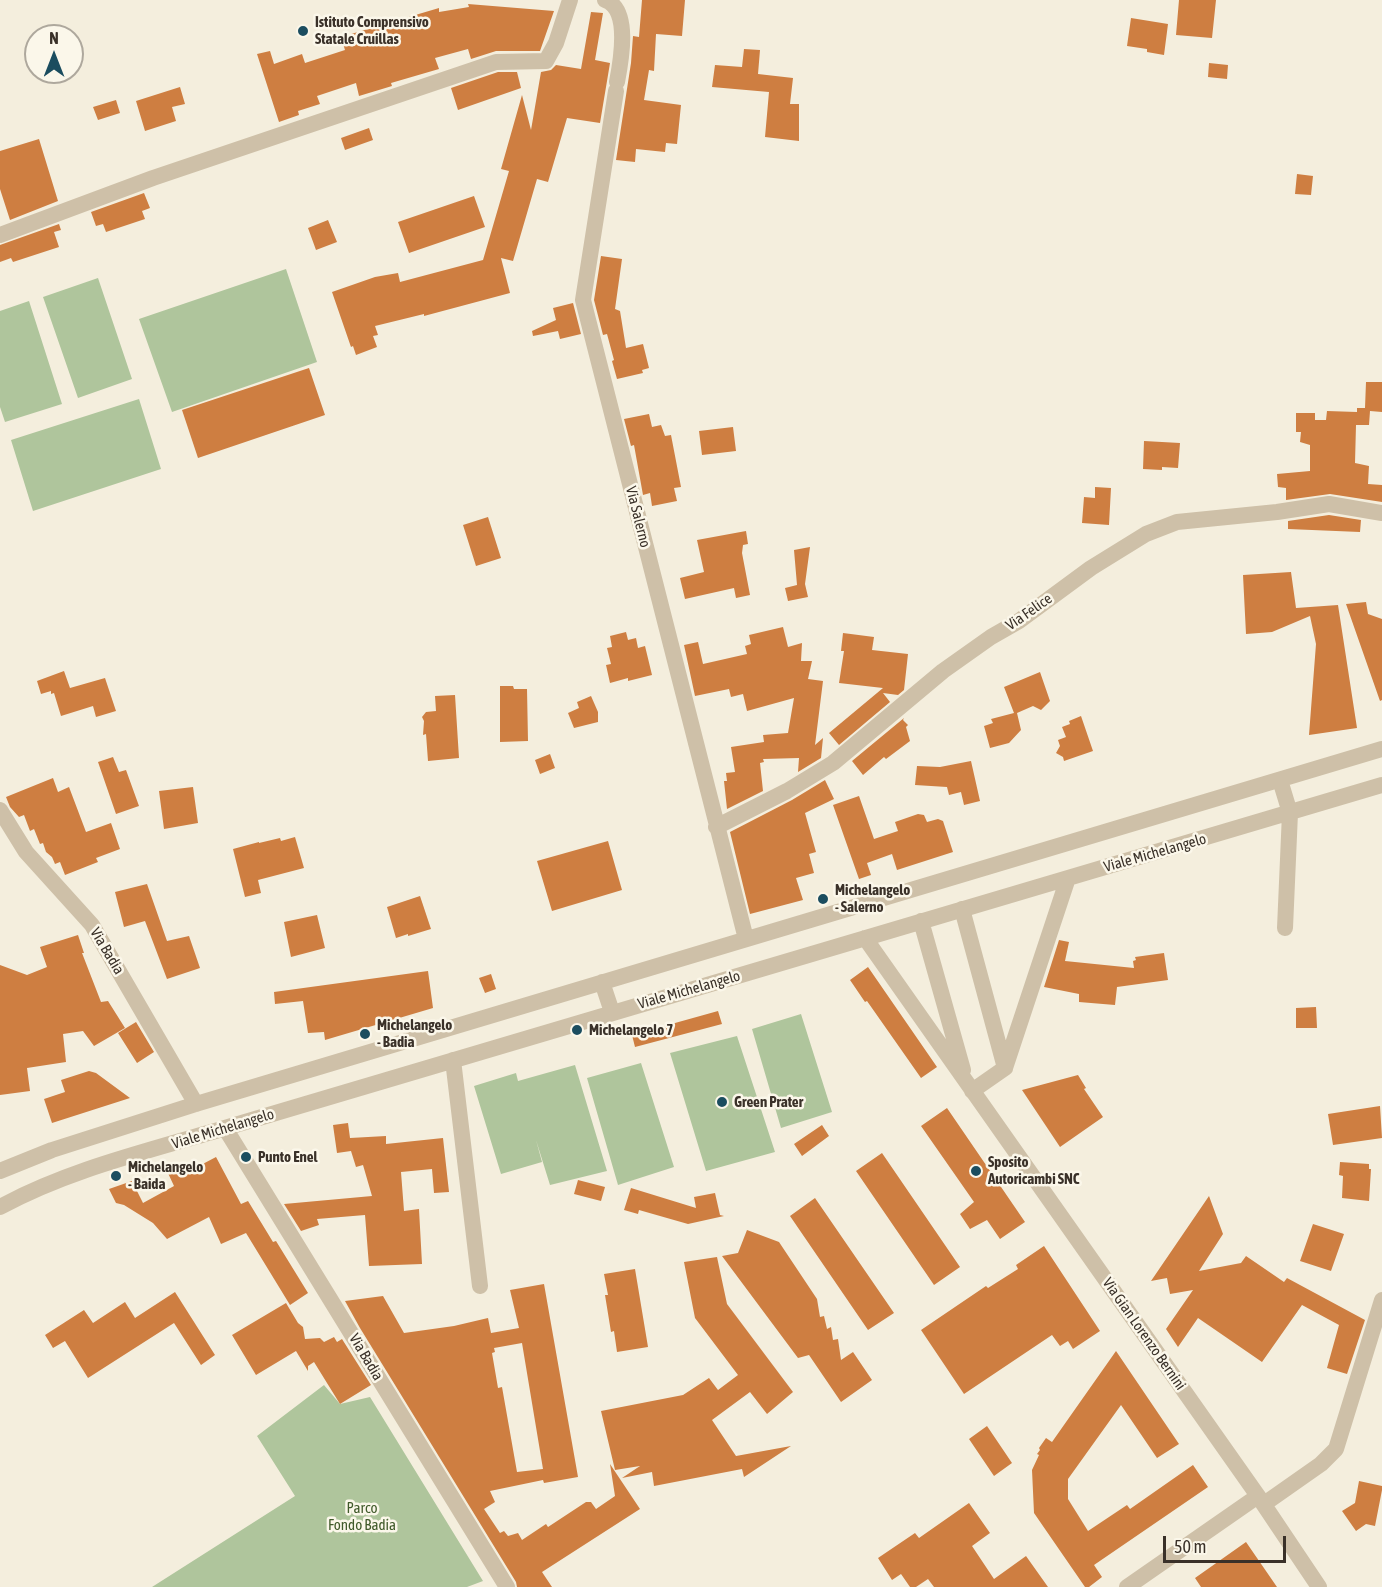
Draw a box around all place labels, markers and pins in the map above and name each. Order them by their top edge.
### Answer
place label: Istituto Comprensivo Statale Cruillas [315,13,429,48]
marker: Istituto Comprensivo Statale Cruillas [296,24,310,38]
place label: Michelangelo - Salerno [835,881,910,916]
marker: Michelangelo - Salerno [816,892,830,906]
place label: Michelangelo - Badia [377,1016,452,1051]
place label: Michelangelo 7 [589,1021,673,1039]
marker: Michelangelo 7 [570,1023,584,1037]
marker: Michelangelo - Badia [358,1027,372,1041]
place label: Green Prater [734,1093,803,1111]
marker: Green Prater [715,1095,729,1109]
place label: Punto Enel [258,1148,318,1166]
marker: Punto Enel [239,1150,253,1164]
place label: Sposito Autoricambi SNC [988,1153,1080,1188]
place label: Michelangelo - Baida [128,1158,203,1193]
marker: Sposito Autoricambi SNC [969,1164,983,1178]
marker: Michelangelo - Baida [109,1169,123,1183]

